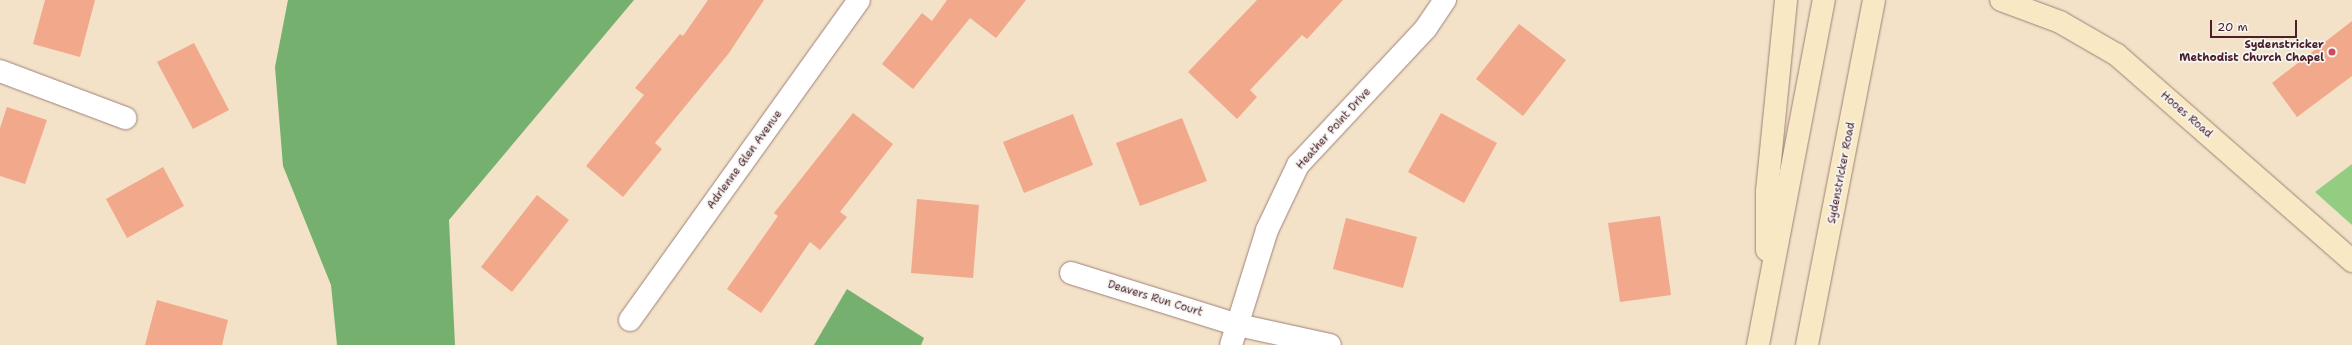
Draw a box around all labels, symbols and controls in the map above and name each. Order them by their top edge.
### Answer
scale bar [2212,12,2299,38]
text: 20 m [2217,19,2248,35]
place label: Sydenstricker Methodist Church Chapel [2179,39,2324,65]
marker: Sydenstricker Methodist Church Chapel [2327,47,2337,57]
street label: Heather Point Drive [1294,86,1374,172]
street label: Hooes Road [2157,89,2215,141]
street label: Adrienne Glen Avenue [705,108,785,212]
street label: Sydenstricker Road [1826,121,1858,225]
street label: Deavers Run Court [1106,278,1204,320]

